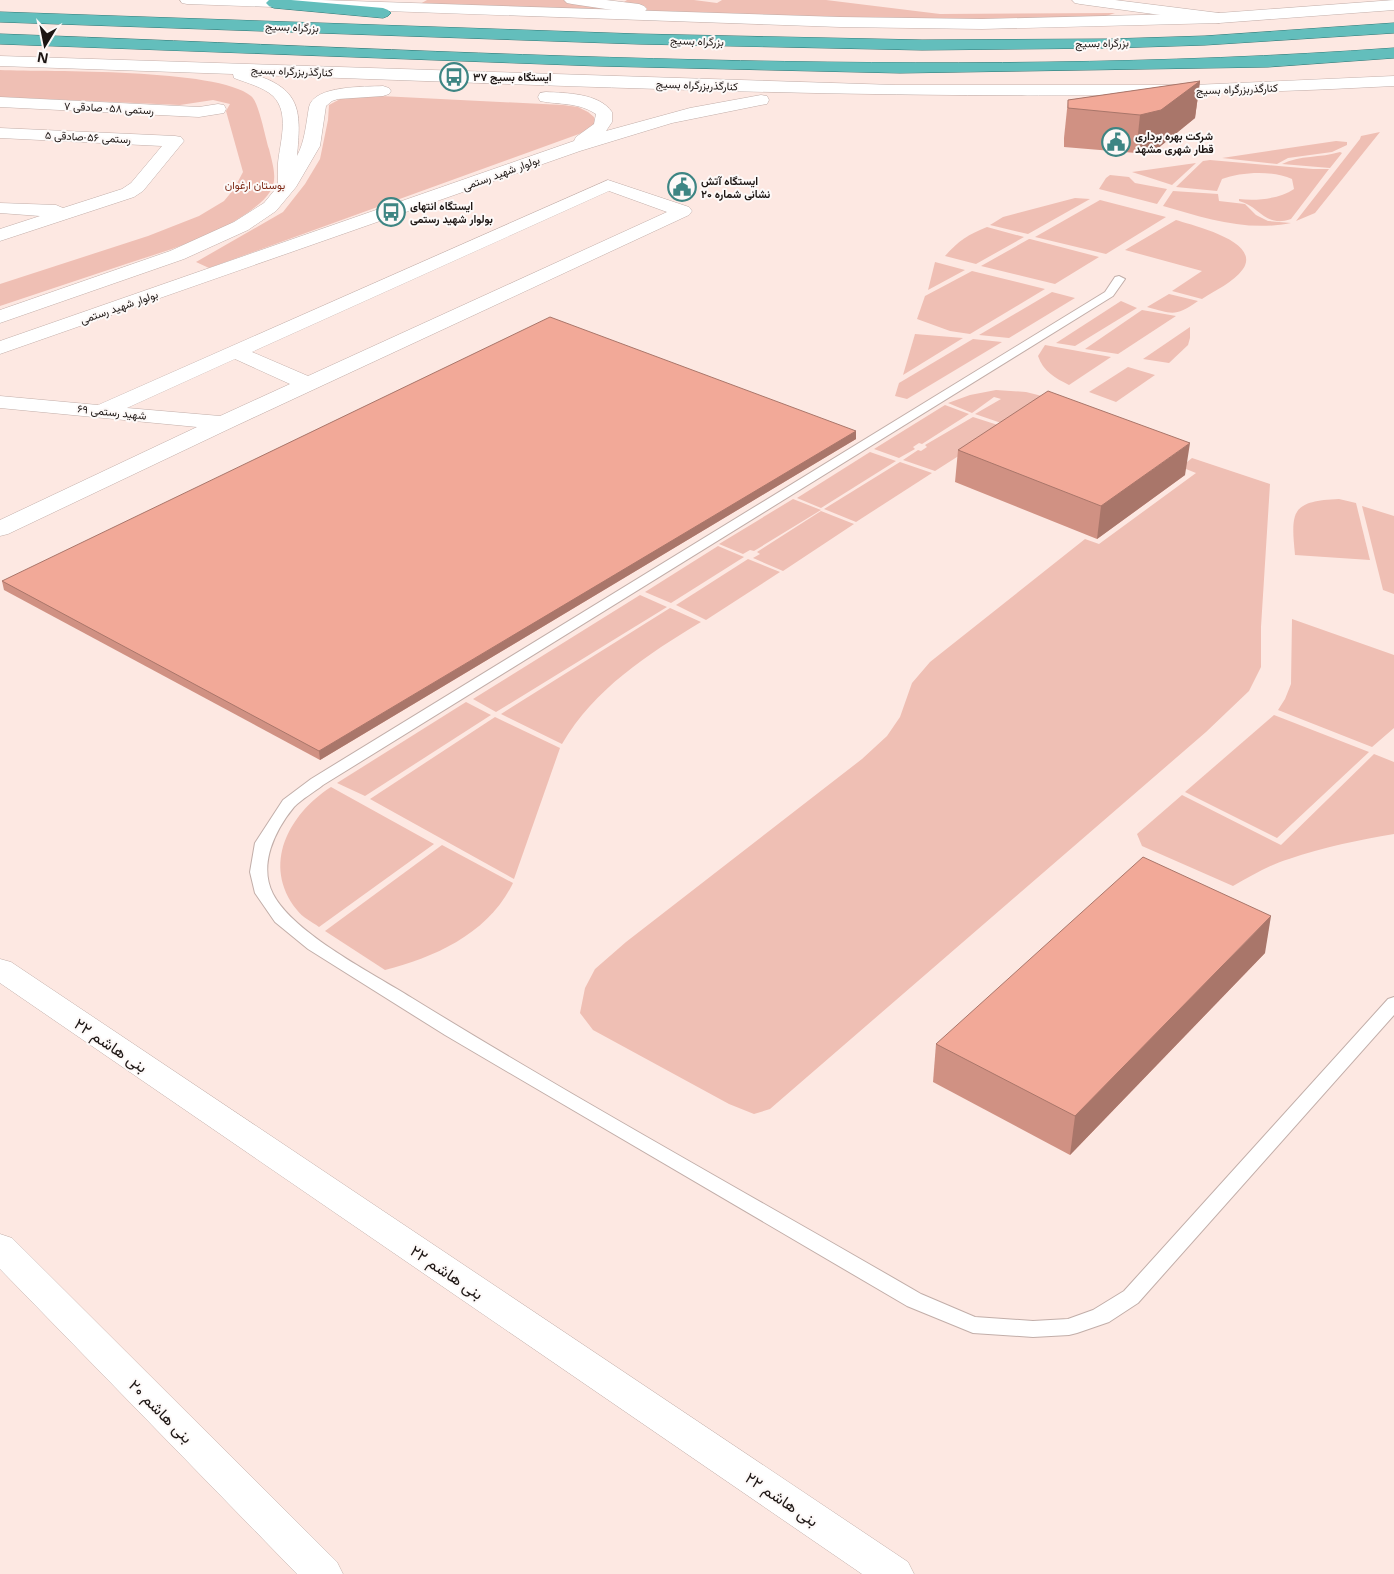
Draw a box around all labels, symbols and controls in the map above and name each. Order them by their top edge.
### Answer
street label: بزرگراه بسیج [265,18,319,36]
north arrow [20,20,70,70]
street label: بزرگراه بسیج [670,32,724,50]
street label: بزرگراه بسیج [1075,35,1129,51]
text: N [35,48,50,69]
street label: کنارگذربزرگراه بسیج [251,62,333,80]
bus stop icon: ایستگاه بسیج ۳۷ [439,62,469,92]
place label: ایستگاه بسیج ۳۷ [473,69,552,85]
street label: کنارگذربزرگراه بسیج [656,76,738,94]
street label: کنارگذربزرگراه بسیج [1196,80,1278,98]
street label: رستمی ۵۸- صادقی ۷ [64,98,155,117]
street label: رستمی ۵۶-صادقی ۵ [45,127,132,146]
public building icon: شرکت بهره برداری قطار شهری مشهد [1101,127,1131,157]
place label: شرکت بهره برداری قطار شهری مشهد [1135,128,1214,156]
street label: بولوار شهید رستمی [460,152,542,193]
public building icon: ایستگاه آتش نشانی شماره ۲۰ [667,172,697,202]
place label: ایستگاه آتش نشانی شماره ۲۰ [701,173,770,201]
park label: بوستان ارغوان [225,177,285,192]
bus stop icon: ایستگاه انتهای بولوار شهید رستمی [376,197,406,227]
place label: ایستگاه انتهای بولوار شهید رستمی [410,198,493,226]
street label: بولوار شهید رستمی [78,286,160,327]
street label: شهید رستمی ۶۹ [77,400,148,423]
street label: بنی هاشم ۲۲ [70,1012,152,1078]
street label: بنی هاشم ۲۲ [406,1239,488,1305]
street label: بنی هاشم ۲۰ [124,1374,198,1448]
street label: بنی هاشم ۲۲ [741,1466,823,1532]

